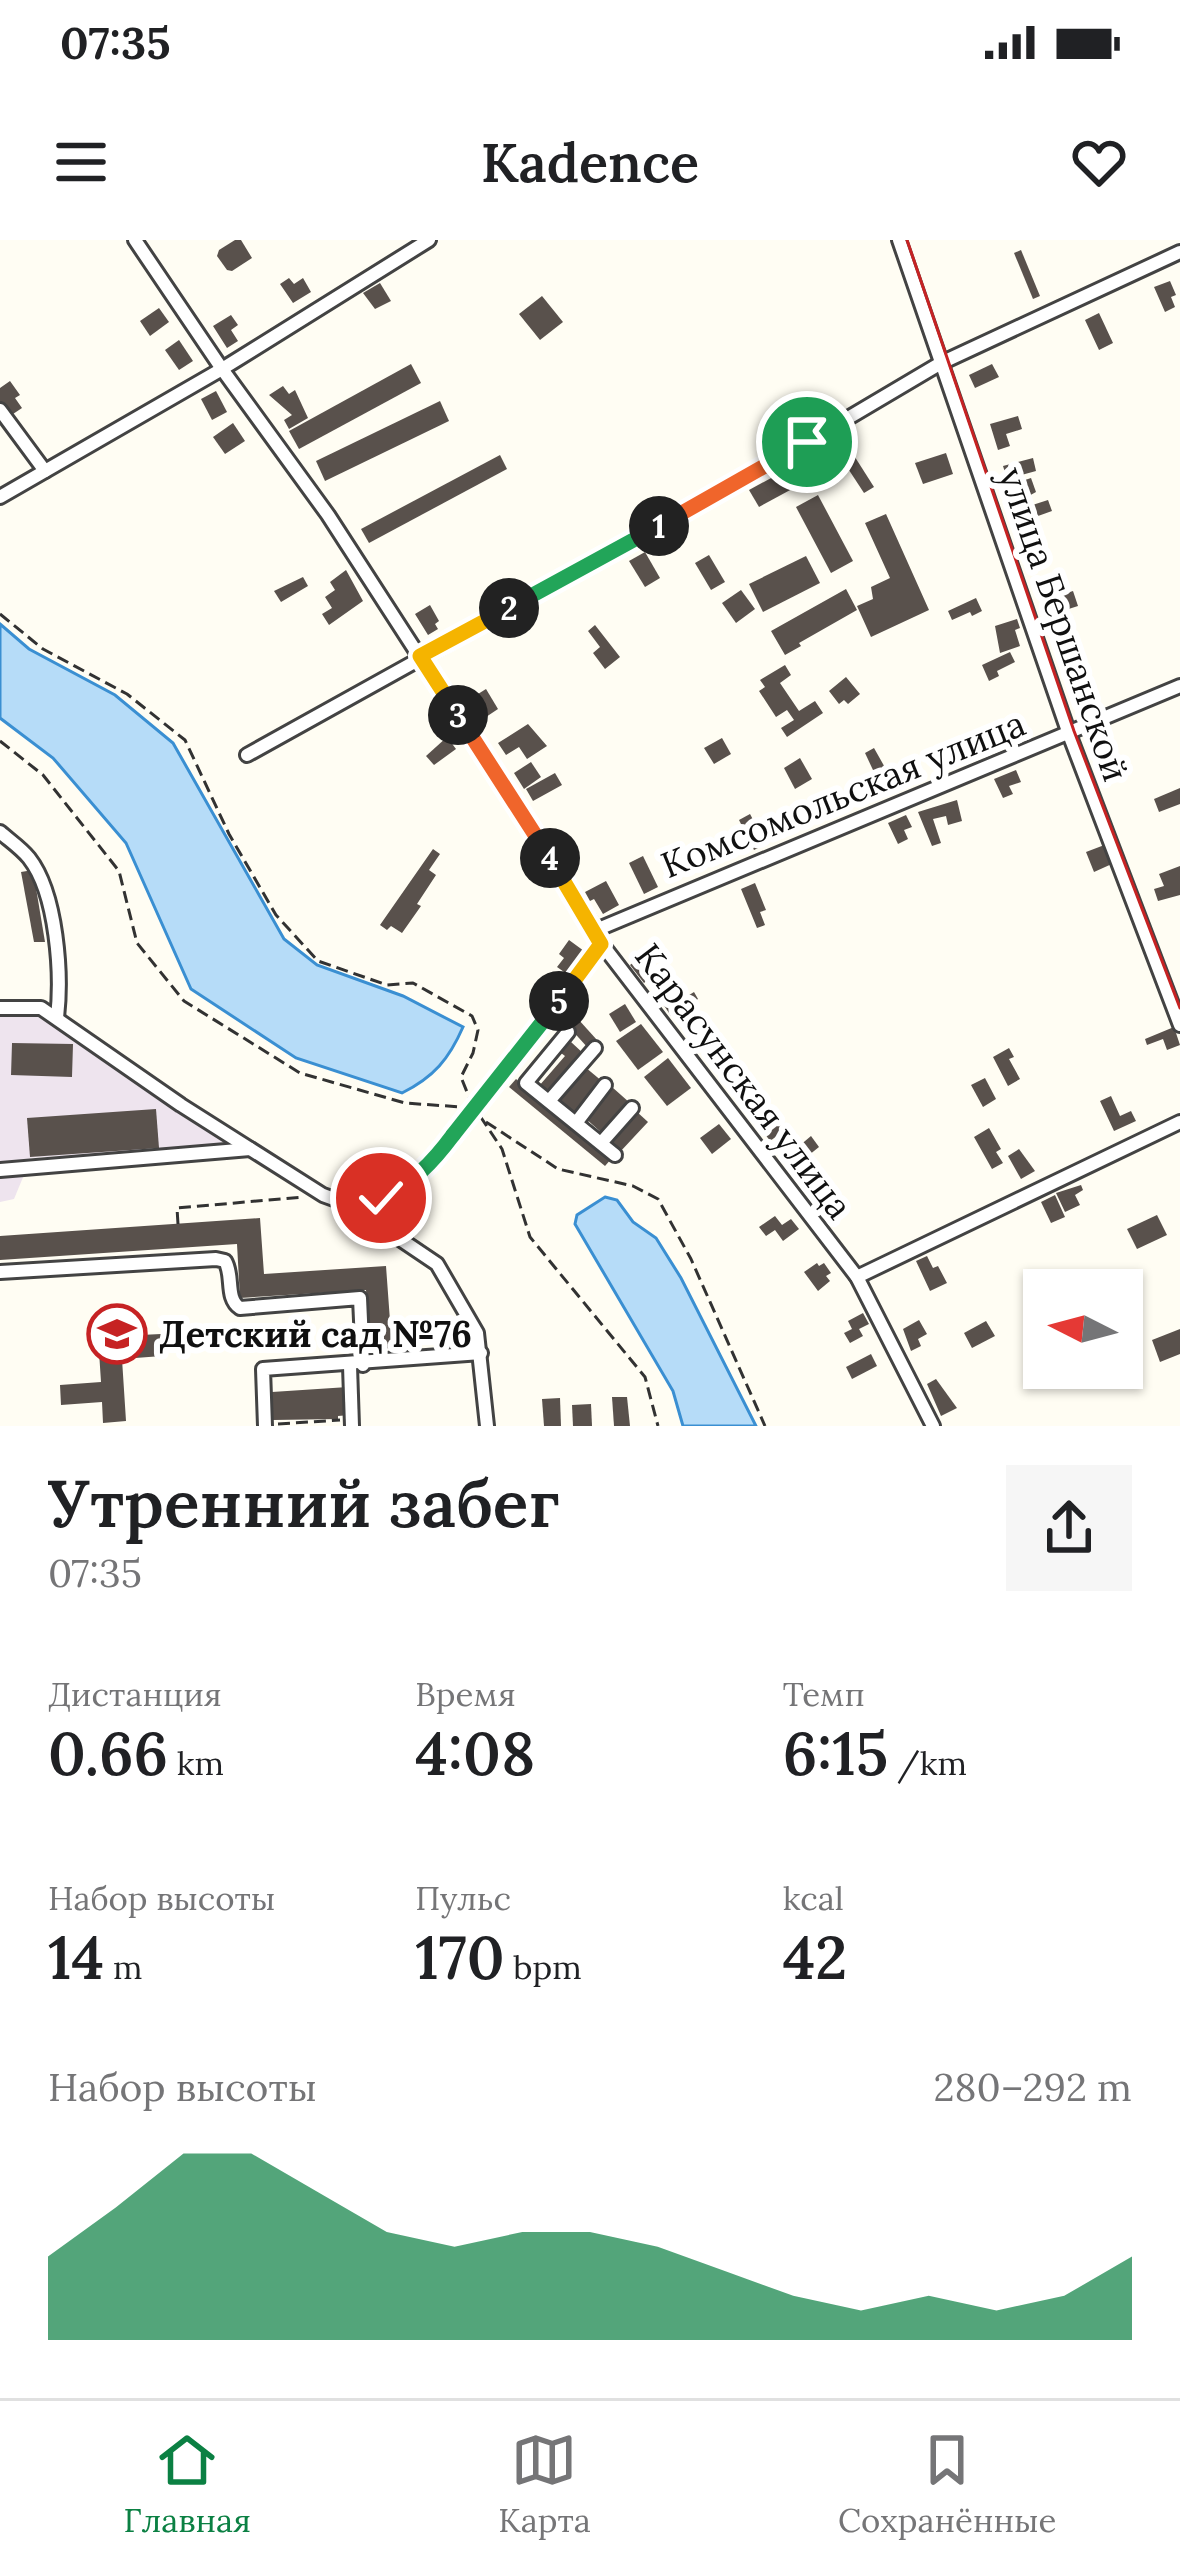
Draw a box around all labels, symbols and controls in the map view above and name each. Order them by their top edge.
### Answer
text: 07:35 [60,14,170,71]
text: Kadence [481,128,699,197]
icon: menu [48,129,114,195]
icon: heart [1066,129,1132,195]
pin [756,391,858,493]
icon: arrive [774,409,840,475]
street label: улица Бершанской [989,461,1139,787]
pin: 1 [629,496,689,556]
text: 1 [652,505,666,547]
pin: 2 [479,578,539,638]
text: 2 [500,587,518,629]
pin: 3 [428,685,488,745]
text: 3 [449,694,467,736]
street label: Комсомольская улица [654,700,1032,888]
pin: 4 [520,828,580,888]
text: 4 [541,837,559,879]
street label: Карасунская улица [625,934,863,1228]
pin: 5 [529,971,589,1031]
text: 5 [550,980,568,1022]
pin [330,1147,432,1249]
icon: check [348,1165,414,1231]
north arrow [1023,1269,1143,1389]
map controls [1023,1269,1143,1389]
school or university icon: Детский сад №76 [86,1303,148,1365]
place label: Детский сад №76 [159,1311,472,1357]
text: Утренний забег [48,1461,560,1545]
button: share [1006,1465,1132,1591]
text: 07:35 [48,1548,142,1598]
text: Дистанция [48,1673,222,1715]
text: Время [415,1673,516,1715]
text: Темп [783,1673,865,1715]
text: 0.66 [48,1715,168,1791]
text: 4:08 [415,1715,535,1791]
text: 6:15 [783,1715,888,1791]
text: km [168,1742,224,1784]
text: /km [888,1742,967,1784]
text: Набор высоты [48,1877,275,1919]
text: Пульс [415,1877,511,1919]
text: kcal [783,1877,844,1919]
text: 14 [48,1919,104,1995]
text: 170 [415,1919,505,1995]
text: 42 [783,1919,847,1995]
text: m [104,1946,142,1988]
text: bpm [505,1946,582,1988]
text: Набор высоты [48,2062,317,2112]
text: 280–292 m [934,2062,1132,2112]
tab: Главная [124,2427,251,2541]
tab: Карта [498,2427,591,2541]
tab: Сохранённые [838,2427,1056,2541]

